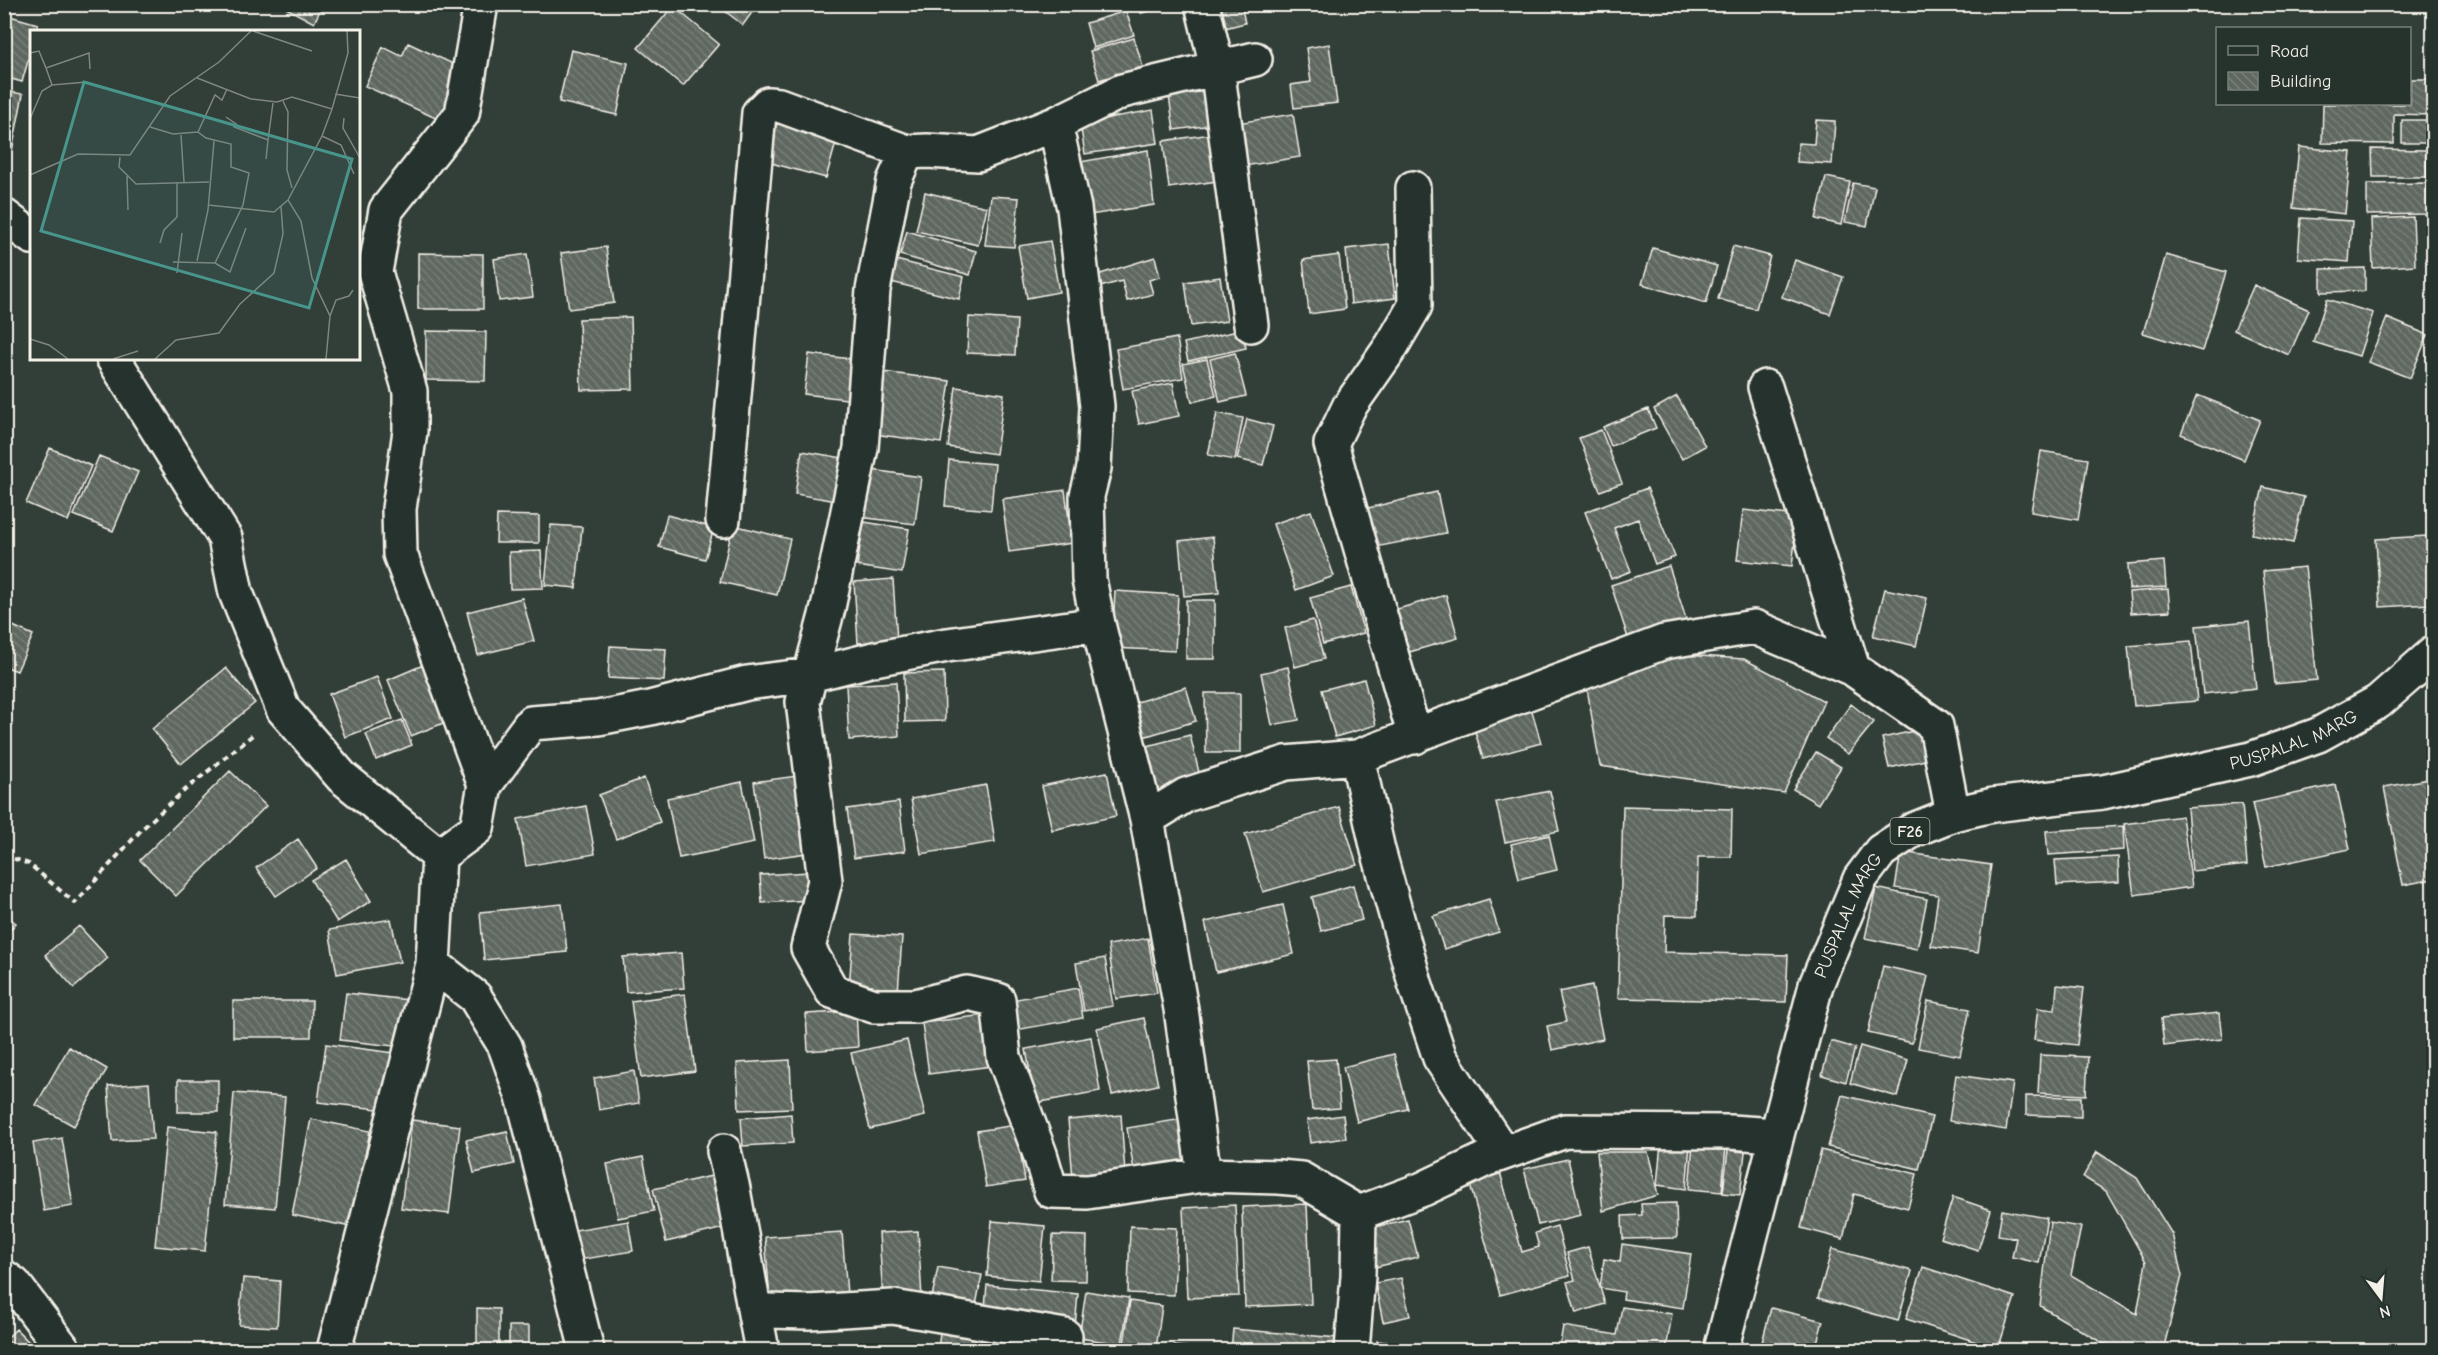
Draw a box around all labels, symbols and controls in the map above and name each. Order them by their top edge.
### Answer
legend [2216,27,2411,105]
inset map [30,30,360,360]
text: Road [2270,41,2309,62]
text: Building [2270,71,2332,92]
street label: PUSPALAL MARG [2228,705,2361,774]
road number: F26 [1890,818,1930,844]
street label: PUSPALAL MARG [1810,849,1887,981]
north arrow [2351,1268,2411,1328]
text: N [2377,1301,2392,1322]

